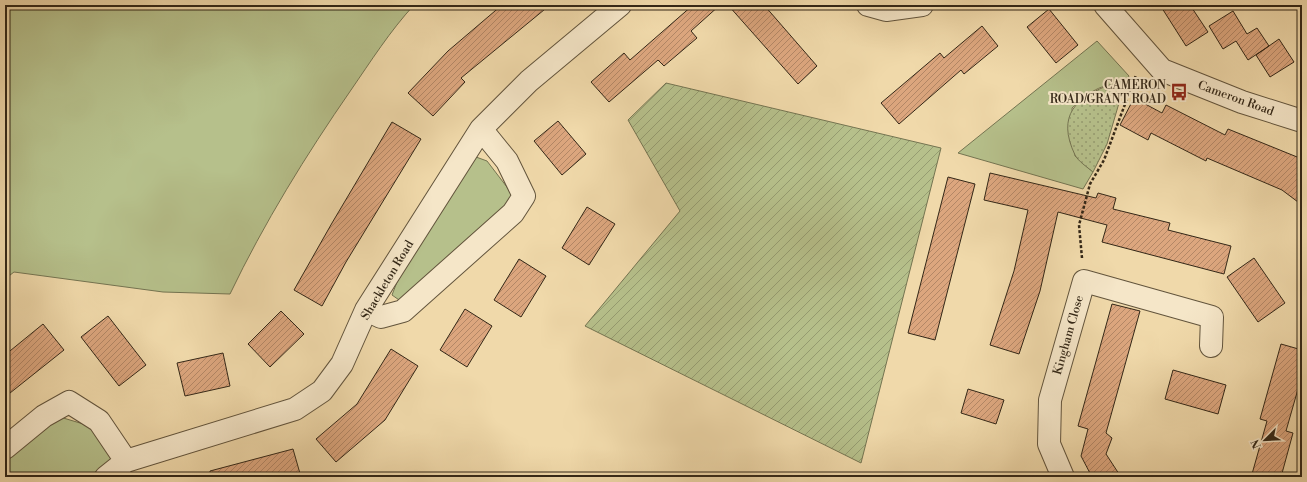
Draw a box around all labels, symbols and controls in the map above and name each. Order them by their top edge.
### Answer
place label: CAMERON ROAD/GRANT ROAD [1050,78,1166,107]
street label: Cameron Road [1196,78,1276,119]
bus stop icon: CAMERON ROAD/GRANT ROAD [1169,82,1189,102]
street label: Shackleton Road [358,238,417,323]
street label: Kingham Close [1050,294,1087,377]
north arrow [1245,420,1285,460]
text: N [1248,437,1265,450]

